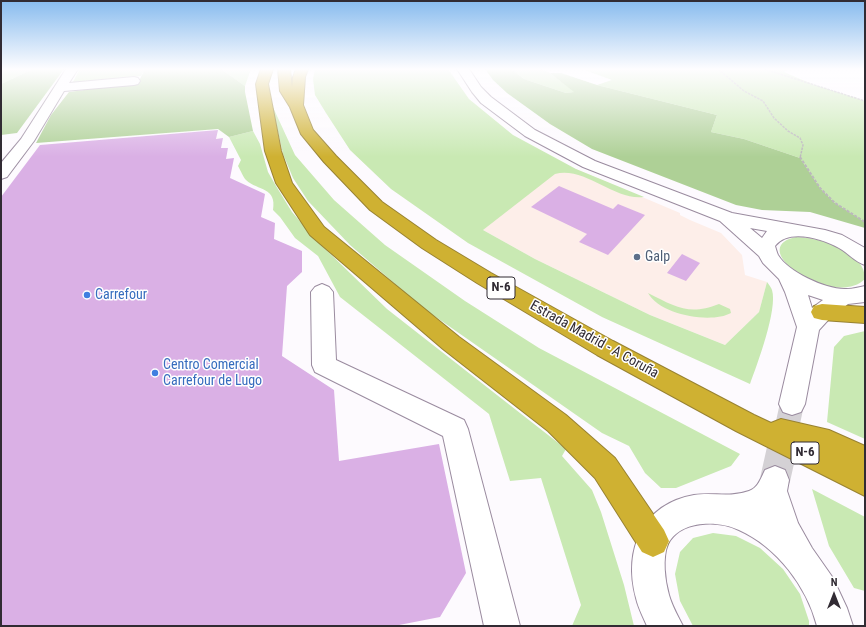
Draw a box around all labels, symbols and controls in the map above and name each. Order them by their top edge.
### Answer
place label: Galp [645,249,670,265]
marker: Galp [632,252,642,262]
road number: N-6 [487,277,515,299]
place label: Carrefour [95,287,147,303]
marker: Carrefour [82,290,92,300]
street label: Estrada Madrid - A Coruña [527,298,661,382]
place label: Centro Comercial Carrefour de Lugo [163,357,262,390]
marker: Centro Comercial Carrefour de Lugo [150,368,160,378]
road number: N-6 [791,442,819,464]
north arrow [814,575,854,615]
text: N [831,576,837,589]

